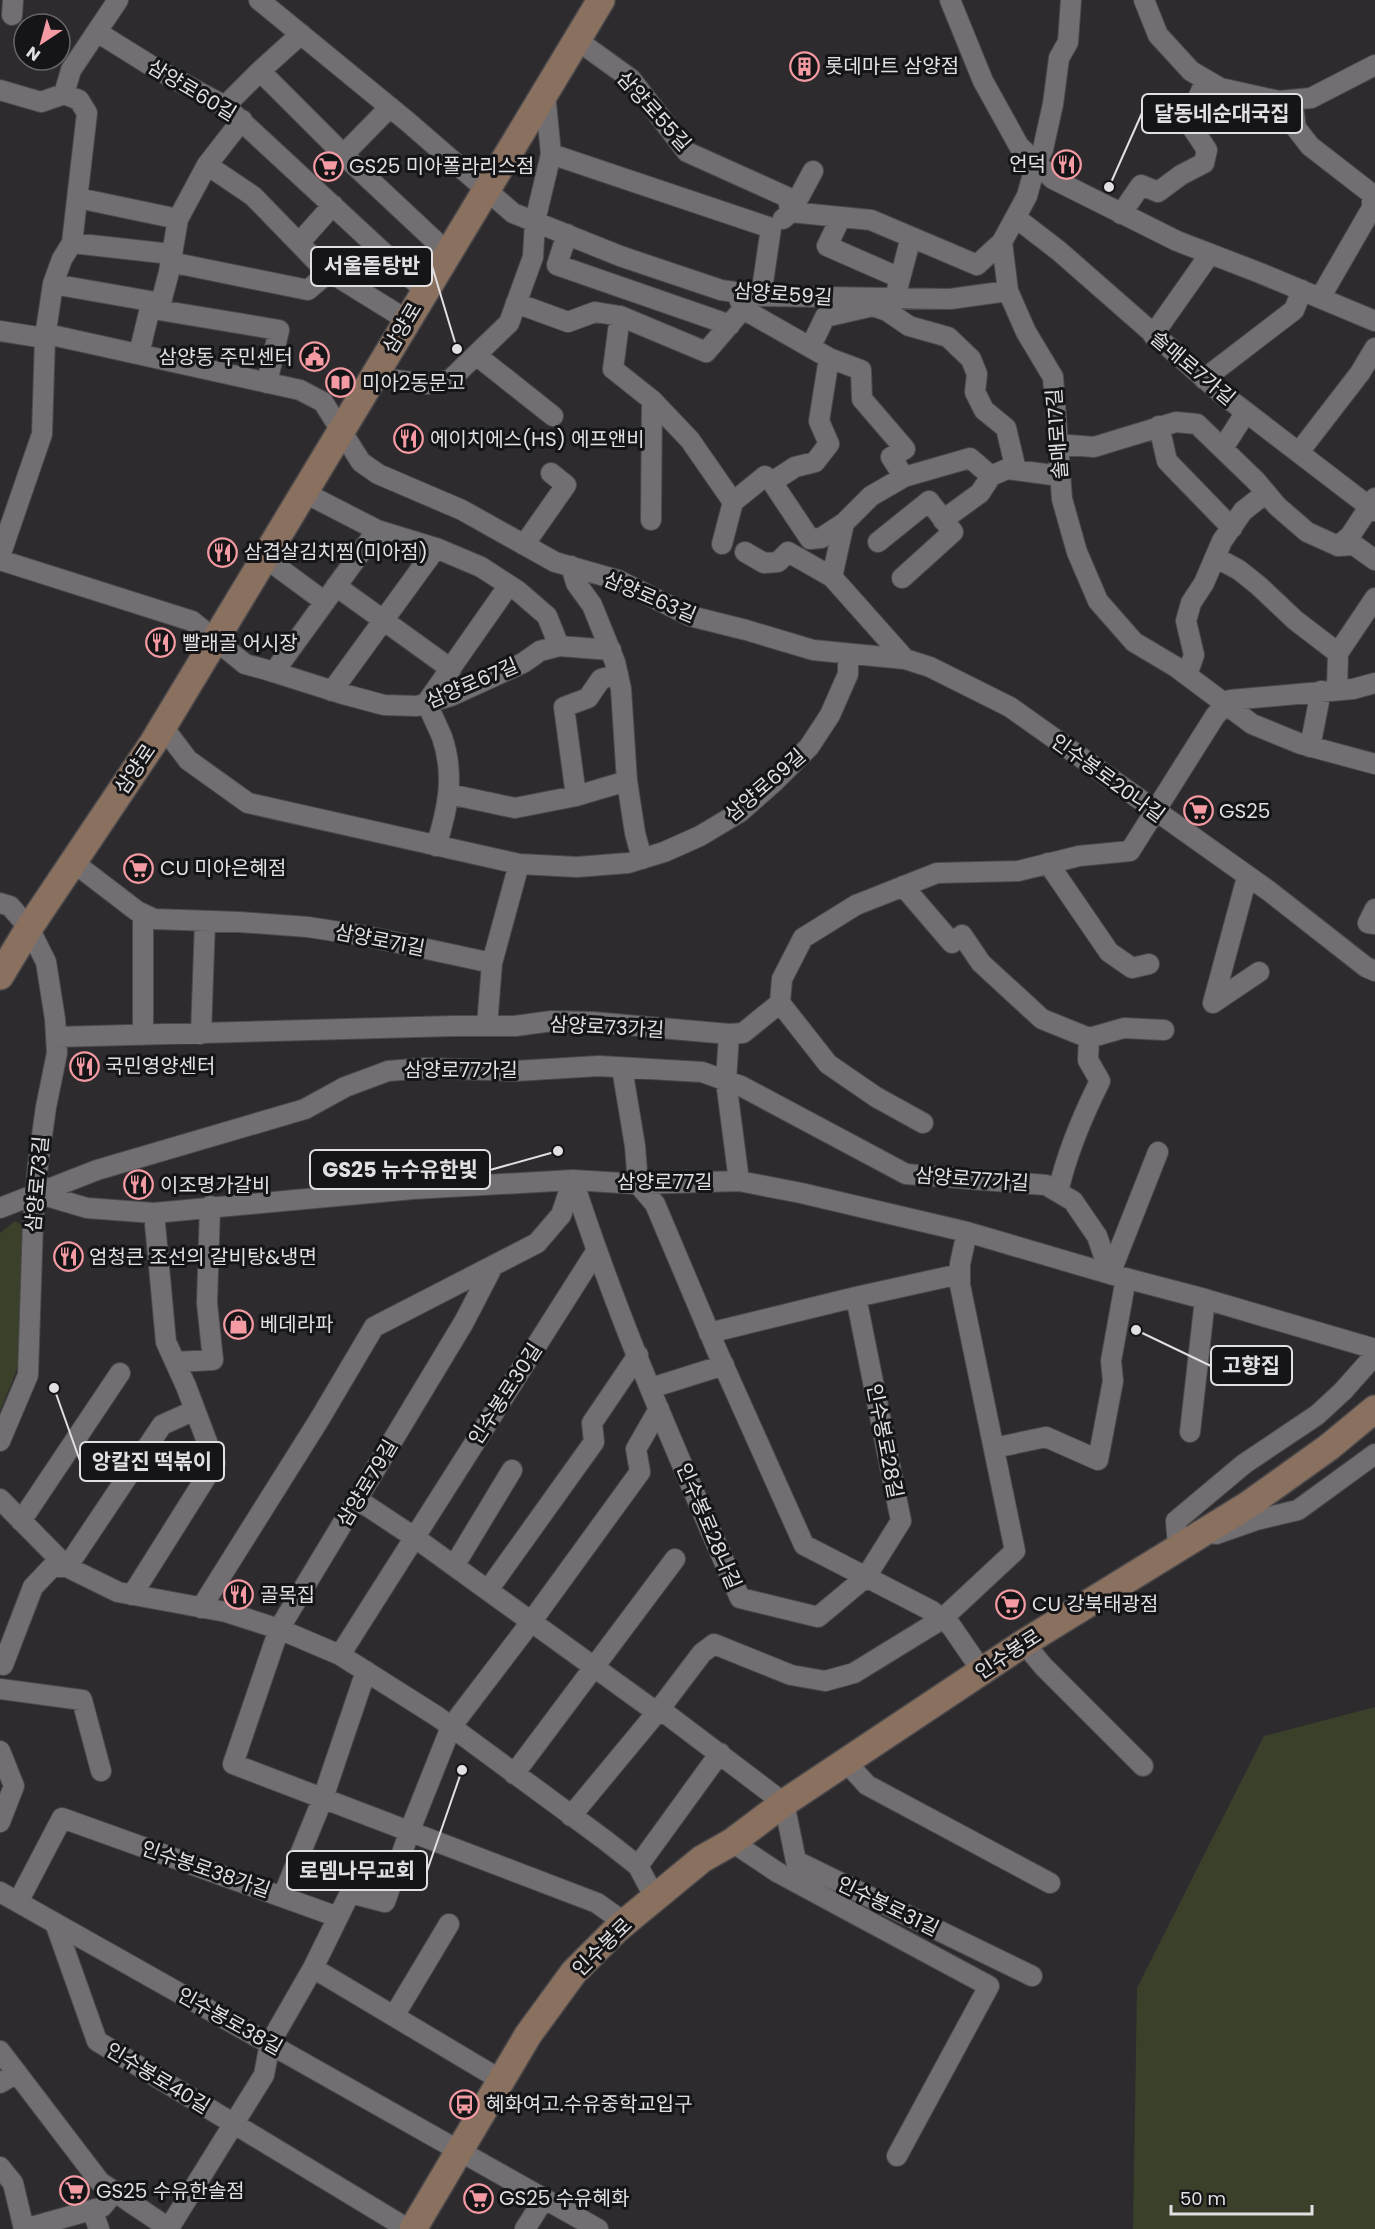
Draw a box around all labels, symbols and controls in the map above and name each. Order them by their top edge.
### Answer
north arrow [12,12,72,72]
text: N [22,41,45,67]
building icon: 롯데마트 삼양점 [788,50,820,82]
place label: 롯데마트 삼양점 [825,52,959,80]
street label: 삼양로60길 [142,53,242,127]
street label: 삼양로55길 [611,65,697,157]
callout: 달동네순대국집 [1142,94,1302,133]
text: 달동네순대국집 [1154,99,1290,128]
restaurant icon: 언덕 [1051,148,1083,180]
supermarket icon: GS25 미아폴라리스점 [312,150,344,182]
place label: 언덕 [1009,150,1046,178]
place label: GS25 미아폴라리스점 [349,152,535,180]
callout: 서울돝탕반 [311,247,432,286]
text: 서울돝탕반 [324,251,420,280]
street label: 삼양로59길 [733,277,833,311]
street label: 삼양로 [376,297,428,359]
street label: 솔매로7가길 [1145,324,1241,412]
public building icon: 삼양동 주민센터 [298,341,330,373]
place label: 삼양동 주민센터 [159,343,293,371]
library icon: 미아2동문고 [325,367,357,399]
place label: 미아2동문고 [362,369,466,397]
street label: 솔매로17길 [1040,388,1074,480]
restaurant icon: 에이치에스(HS) 에프앤비 [393,423,425,455]
place label: 에이치에스(HS) 에프앤비 [430,425,645,453]
restaurant icon: 삼겹살김치찜(미아점) [207,536,239,568]
place label: 삼겹살김치찜(미아점) [244,538,428,566]
street label: 삼양로63길 [599,565,701,629]
restaurant icon: 빨래골 어시장 [145,627,177,659]
place label: 빨래골 어시장 [182,629,298,657]
street label: 삼양로67길 [422,651,522,715]
street label: 인수봉로20나길 [1045,727,1171,829]
street label: 삼양로 [108,738,162,800]
street label: 삼양로69길 [718,742,812,828]
supermarket icon: GS25 [1182,795,1214,827]
place label: GS25 [1219,797,1270,825]
supermarket icon: CU 미아은혜점 [123,852,155,884]
place label: CU 미아은혜점 [160,854,286,882]
street label: 삼양로71길 [333,918,427,962]
street label: 삼양로73가길 [549,1010,665,1044]
restaurant icon: 국민영양센터 [68,1050,100,1082]
place label: 국민영양센터 [105,1052,215,1080]
street label: 삼양로77가길 [404,1056,518,1084]
street label: 삼양로73길 [19,1135,55,1233]
callout: GS25 뉴수유한빛 [310,1150,490,1189]
text: GS25 뉴수유한빛 [322,1155,478,1184]
street label: 삼양로77가길 [914,1161,1030,1197]
street label: 삼양로77길 [617,1168,713,1196]
restaurant icon: 이조명가갈비 [123,1169,155,1201]
place label: 이조명가갈비 [160,1171,270,1199]
restaurant icon: 엄청큰 조선의 갈비탕&냉면 [52,1241,84,1273]
place label: 엄청큰 조선의 갈비탕&냉면 [89,1243,317,1271]
shop icon: 베데라파 [223,1308,255,1340]
place label: 베데라파 [260,1310,334,1338]
street label: 인수봉로30길 [462,1338,548,1450]
callout: 고향집 [1211,1346,1292,1385]
text: 고향집 [1222,1351,1280,1380]
street label: 인수봉로28길 [860,1381,910,1501]
street label: 삼양로79길 [330,1434,404,1532]
callout: 앙칼진 떡볶이 [80,1442,224,1481]
text: 앙칼진 떡볶이 [92,1447,212,1476]
street label: 인수봉로28나길 [670,1459,748,1593]
restaurant icon: 골목집 [223,1579,255,1611]
place label: 골목집 [260,1581,315,1609]
supermarket icon: CU 강북태광점 [995,1588,1027,1620]
place label: CU 강북태광점 [1032,1590,1158,1618]
street label: 인수봉로 [970,1622,1046,1686]
street label: 인수봉로38가길 [138,1834,274,1904]
callout: 로뎀나무교회 [287,1851,427,1890]
text: 로뎀나무교회 [299,1856,415,1885]
street label: 인수봉로31길 [832,1869,944,1943]
street label: 인수봉로 [566,1911,638,1983]
street label: 인수봉로38길 [172,1981,288,2061]
street label: 인수봉로40길 [101,2036,215,2120]
bus stop icon: 혜화여고.수유중학교입구 [449,2088,481,2120]
place label: 혜화여고.수유중학교입구 [486,2090,693,2118]
supermarket icon: GS25 수유한솔점 [59,2175,91,2207]
place label: GS25 수유한솔점 [96,2177,245,2205]
scale bar [1171,2178,1312,2216]
supermarket icon: GS25 수유혜화 [462,2182,494,2214]
place label: GS25 수유혜화 [499,2184,629,2212]
text: 50 m [1180,2186,1226,2211]

